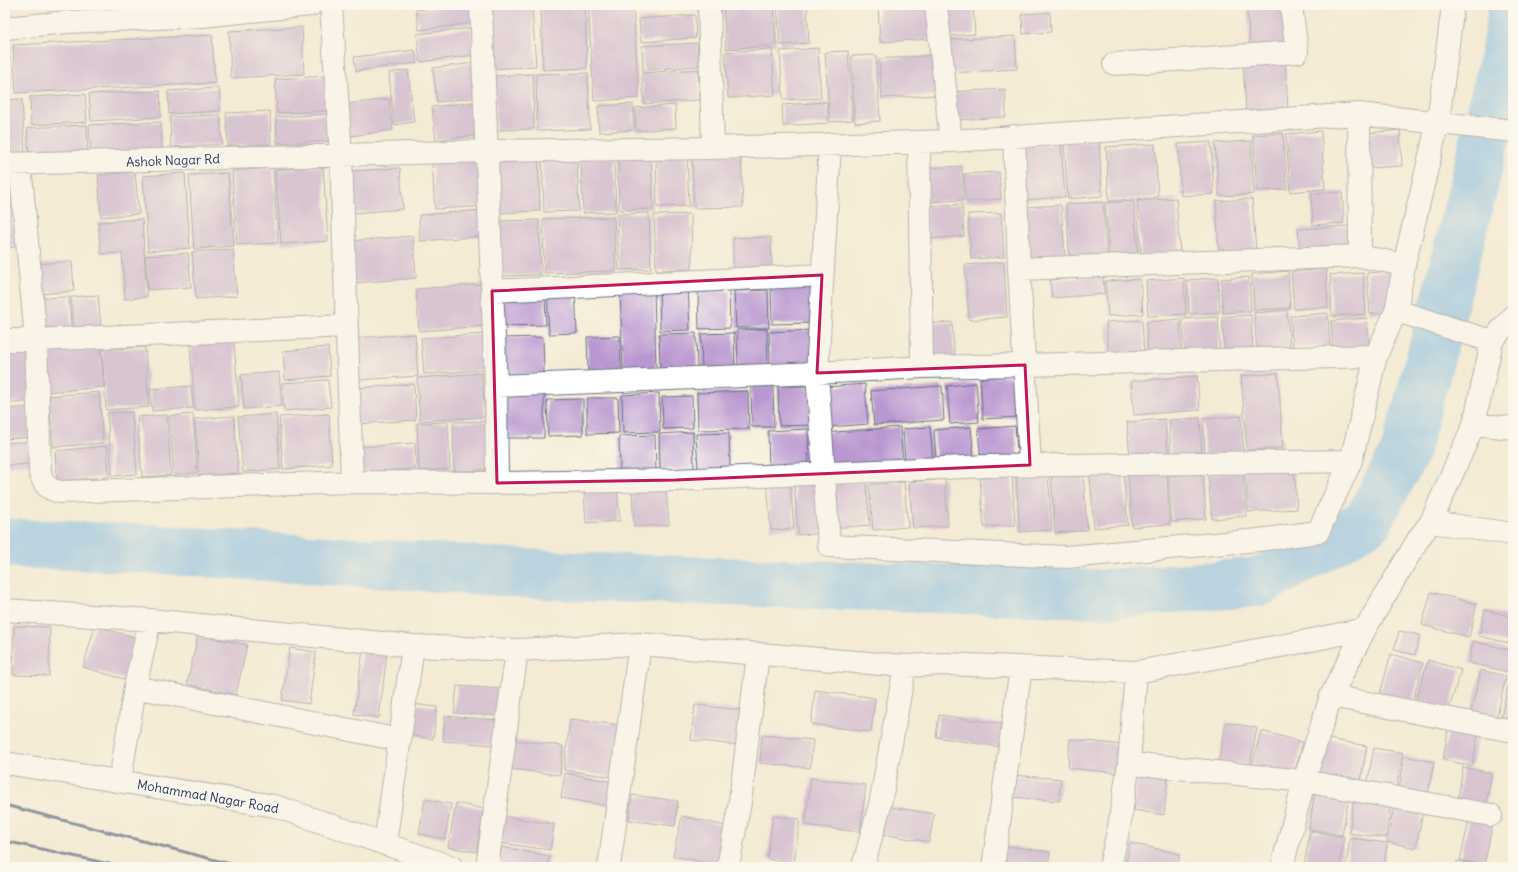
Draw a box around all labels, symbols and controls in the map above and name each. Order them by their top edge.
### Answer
street label: Ashok Nagar Rd [126,150,221,171]
street label: Mohammad Nagar Road [136,776,280,817]

